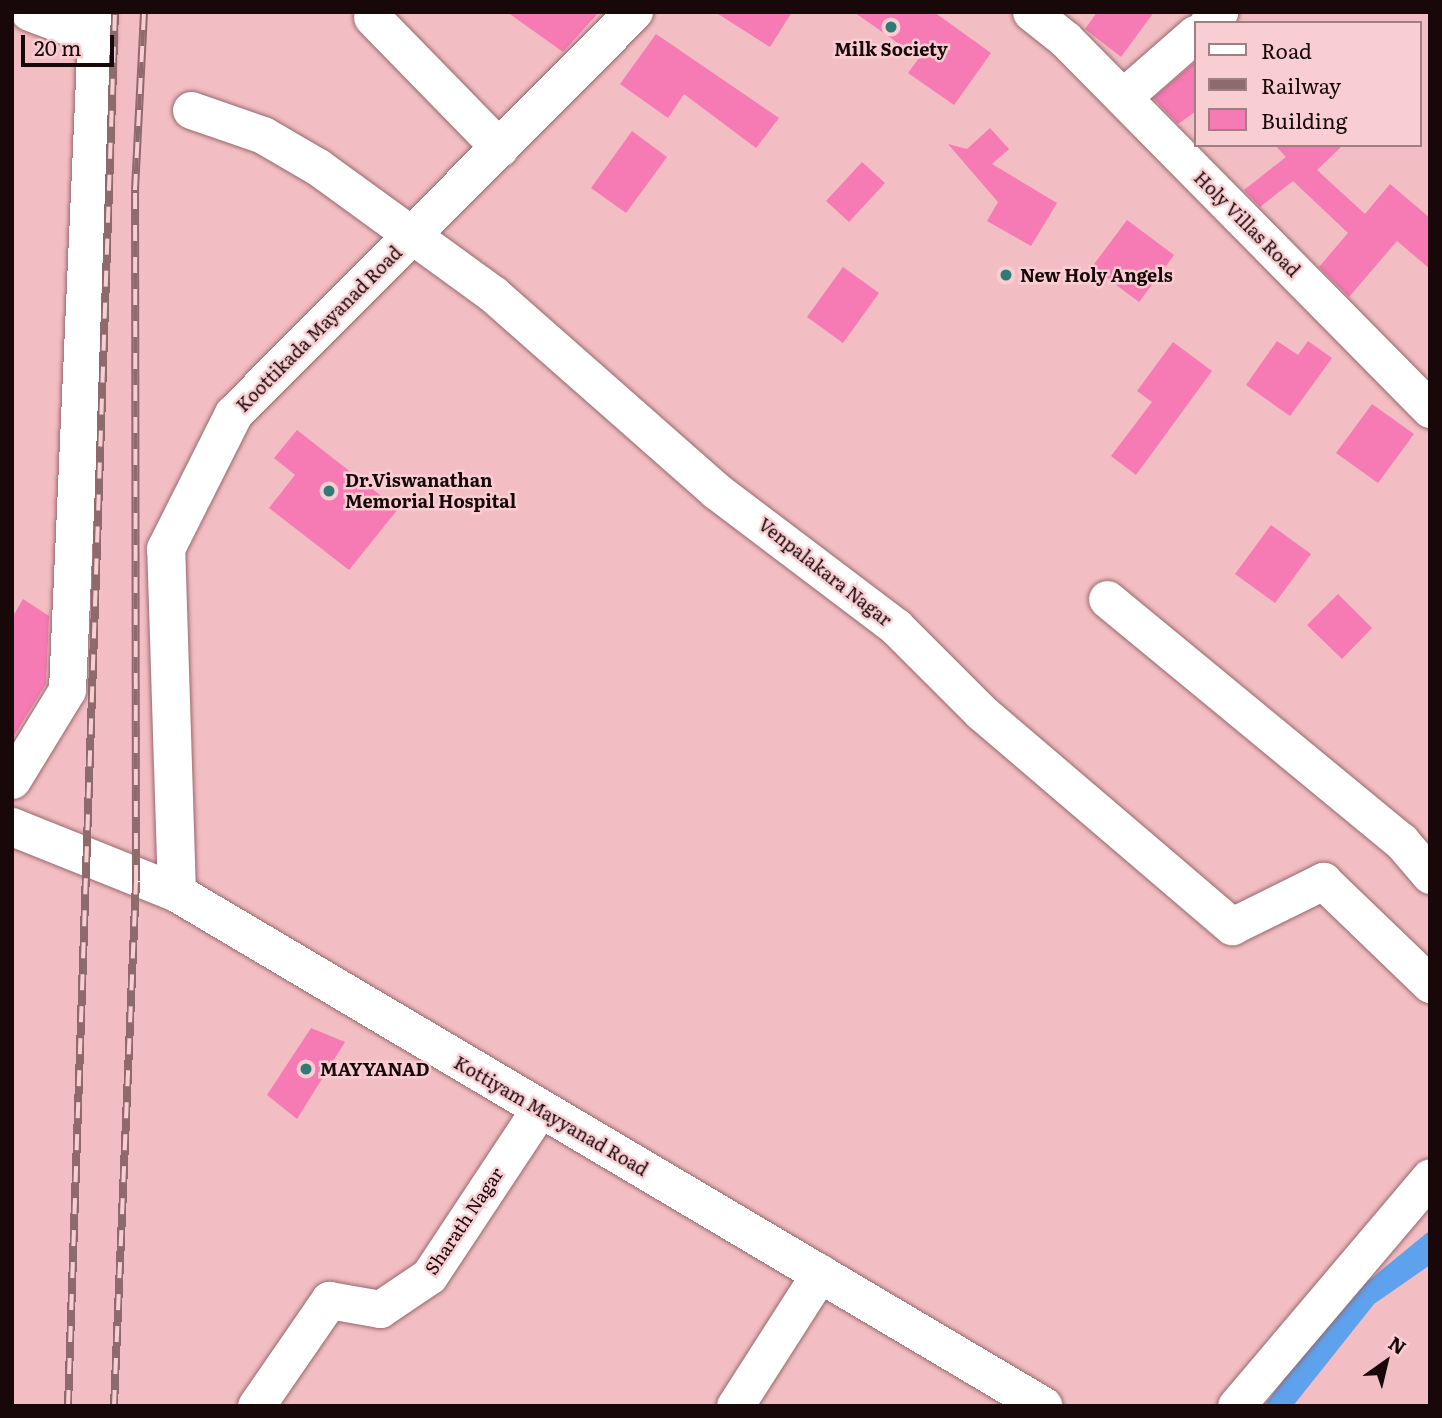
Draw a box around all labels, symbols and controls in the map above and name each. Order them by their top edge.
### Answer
marker: Milk Society [883,19,899,35]
scale bar [24,21,117,65]
legend [1194,21,1421,147]
text: 20 m [34,31,81,62]
text: Road [1261,34,1312,65]
place label: Milk Society [834,38,948,60]
text: Railway [1261,69,1341,100]
text: Building [1261,104,1347,135]
street label: Holy Villas Road [1190,167,1304,281]
street label: Koottikada Mayanad Road [232,242,406,416]
place label: New Holy Angels [1020,264,1173,286]
marker: New Holy Angels [998,267,1014,283]
place label: Dr.Viswanathan Memorial Hospital [345,470,516,512]
marker: Dr.Viswanathan Memorial Hospital [319,481,339,501]
street label: Venpalakara Nagar [754,513,896,631]
street label: Kottiyam Mayyanad Road [450,1052,652,1180]
place label: MAYYANAD [320,1058,430,1080]
marker: MAYYANAD [298,1061,314,1077]
street label: Sharath Nagar [420,1163,508,1279]
north arrow [1351,1327,1421,1397]
text: N [1383,1329,1412,1361]

